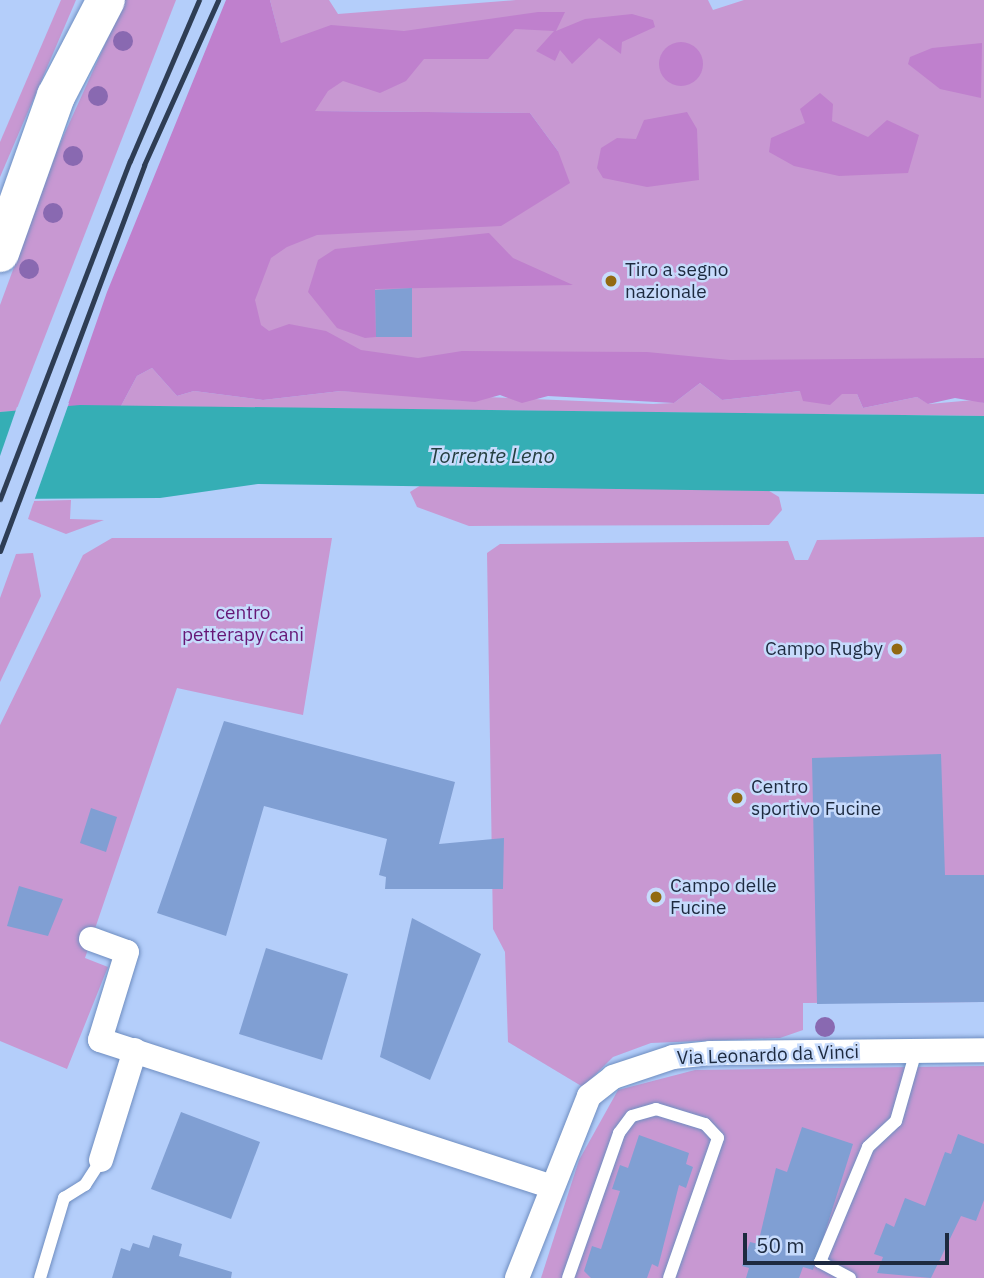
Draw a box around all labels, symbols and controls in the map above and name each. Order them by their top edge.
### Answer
place label: Tiro a segno nazionale [625,259,728,303]
marker: Tiro a segno nazionale [603,273,619,289]
water label: Torrente Leno [429,442,555,468]
park label: centro petterapy cani [182,602,304,646]
place label: Campo Rugby [765,638,883,660]
marker: Campo Rugby [889,641,905,657]
place label: Centro sportivo Fucine [751,776,881,820]
marker: Centro sportivo Fucine [729,790,745,806]
place label: Campo delle Fucine [670,875,777,919]
marker: Campo delle Fucine [648,889,664,905]
street label: Via Leonardo da Vinci [676,1040,860,1070]
scale bar [746,1218,953,1262]
text: 50 m [756,1231,805,1259]

